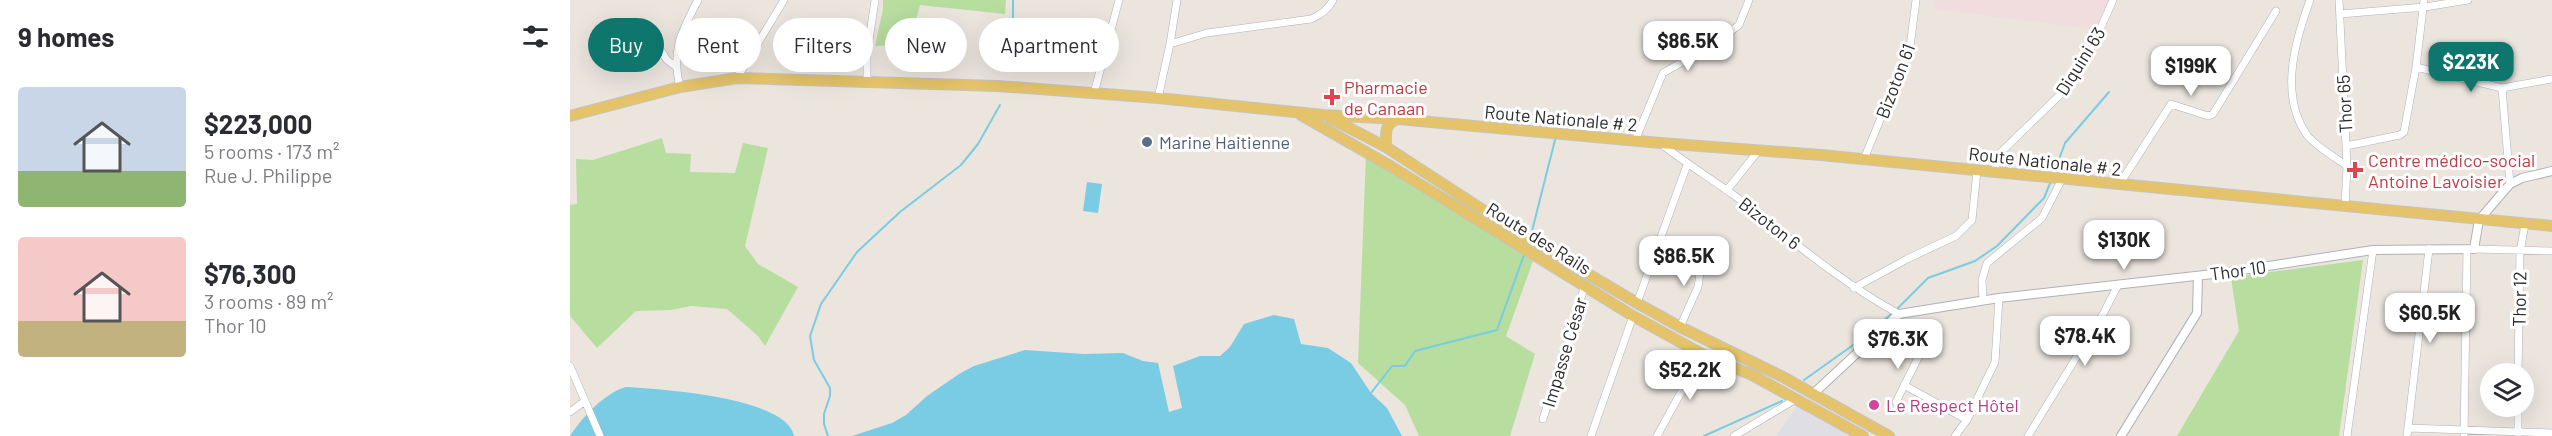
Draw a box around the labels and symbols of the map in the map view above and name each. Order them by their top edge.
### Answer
pin: $86.5K [1639,21,1737,72]
street label: Diquini 63 [2050,23,2110,99]
street label: Bizoton 61 [1871,41,1919,121]
pin: $223K [2429,42,2513,93]
pin: $199K [2149,46,2233,97]
street label: Thor 65 [2331,74,2357,134]
place label: Pharmacie de Canaan [1344,76,1428,119]
marker: Pharmacie de Canaan [1325,90,1339,104]
street label: Route Nationale # 2 [1484,100,1638,136]
place label: Marine Haitienne [1159,131,1290,153]
marker: Marine Haitienne [1140,135,1154,149]
street label: Route Nationale # 2 [1968,142,2122,180]
place label: Centre médico-social Antoine Lavoisier [2368,149,2535,192]
marker: Centre médico-social Antoine Lavoisier [2346,161,2364,179]
street label: Bizoton 6 [1735,192,1805,254]
street label: Route des Rails [1483,197,1595,279]
pin: $130K [2082,220,2166,271]
pin: $86.5K [1635,236,1733,287]
street label: Thor 10 [2209,255,2267,285]
street label: Thor 12 [2508,271,2530,327]
pin: $60.5K [2381,293,2479,344]
street label: Impasse César [1537,294,1591,410]
pin: $78.4K [2036,316,2134,367]
pin: $76.3K [1849,319,1947,370]
pin: $52.2K [1641,350,1739,401]
place label: Le Respect Hôtel [1886,394,2019,416]
marker: Le Respect Hôtel [1867,398,1881,412]

